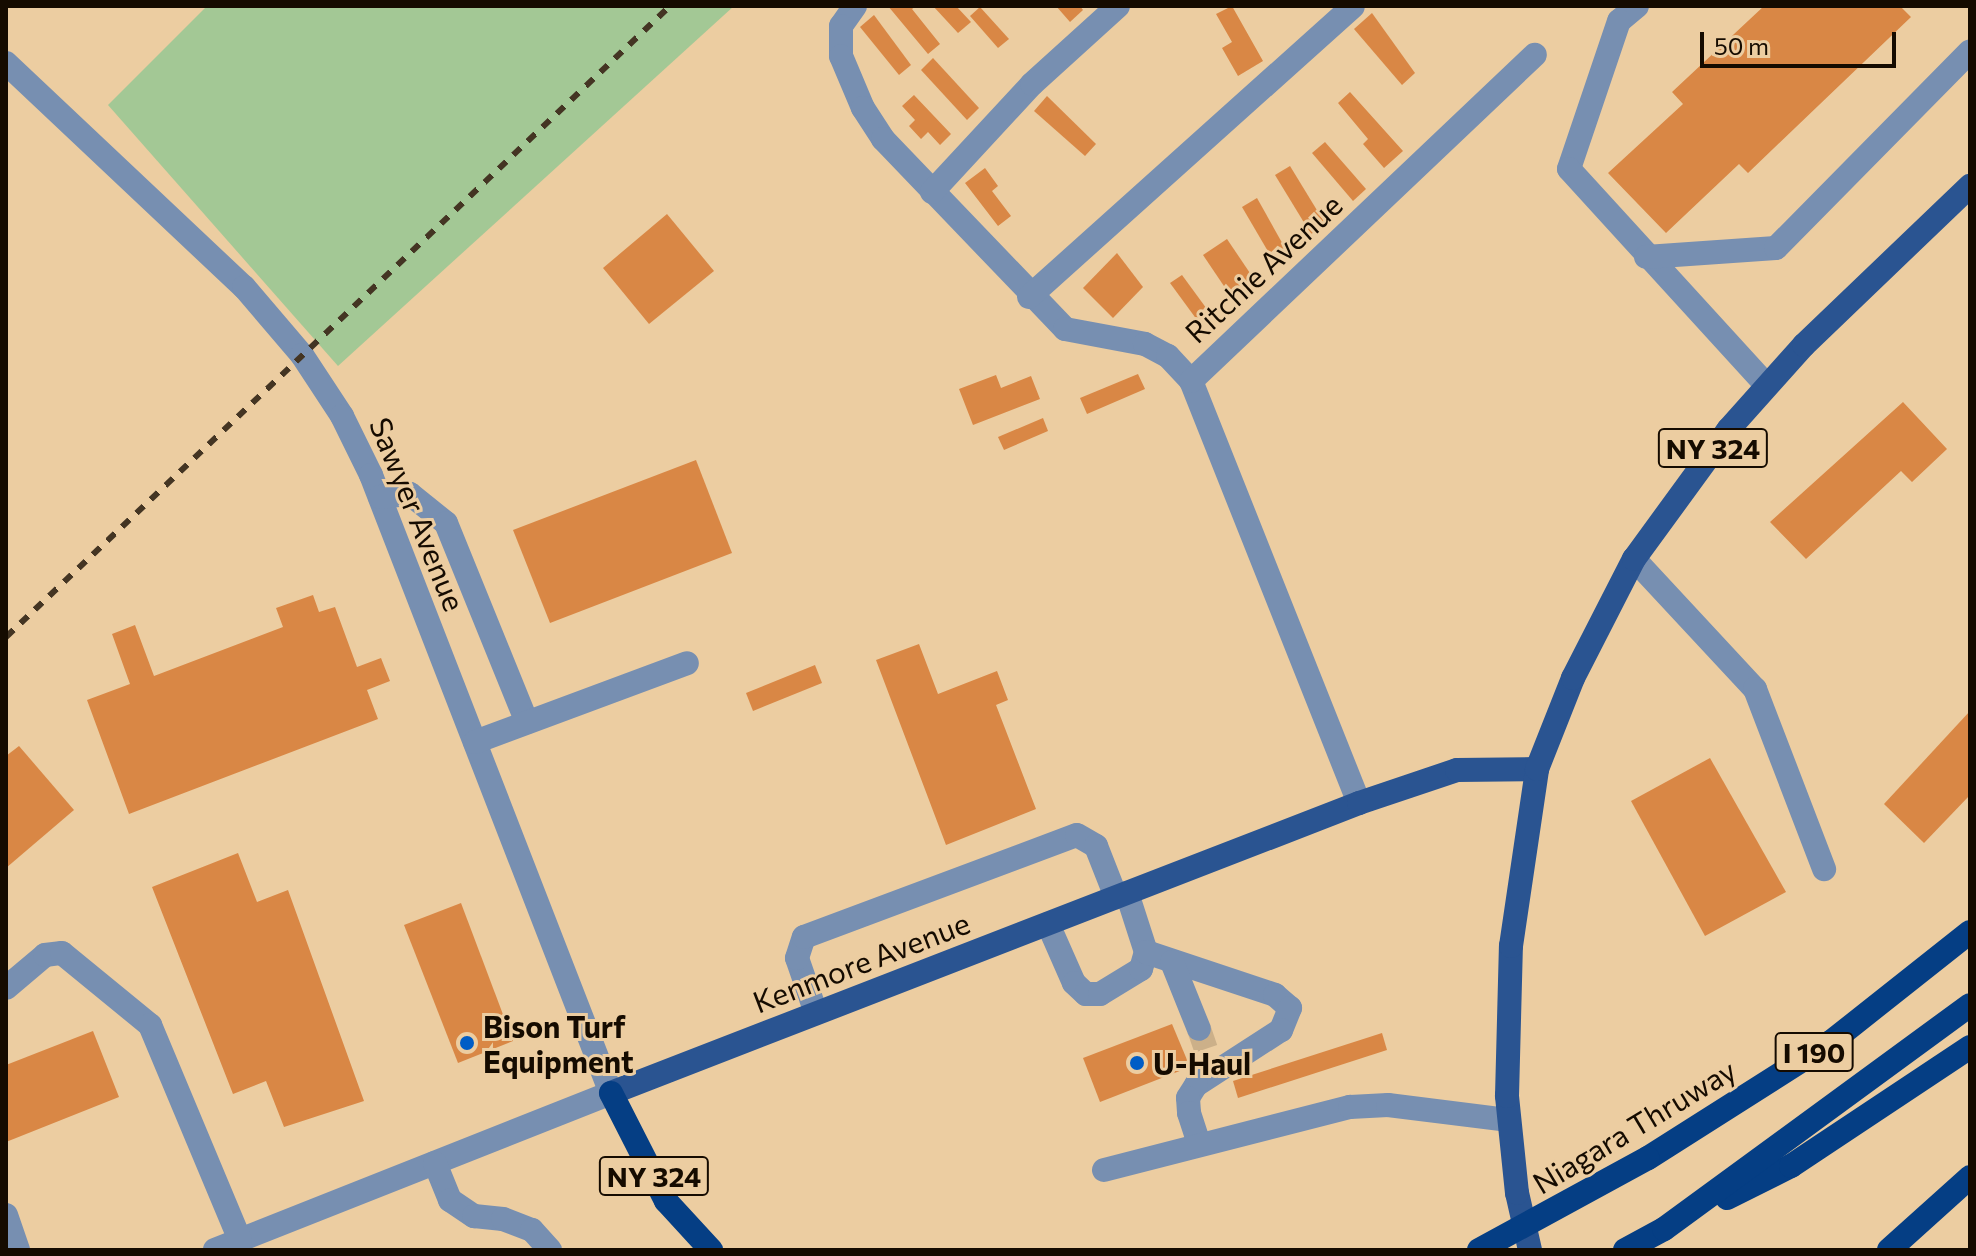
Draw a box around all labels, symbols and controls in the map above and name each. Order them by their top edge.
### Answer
scale bar [1704,16,1900,66]
text: 50 m [1714,31,1769,60]
street label: Ritchie Avenue [1177,186,1349,350]
street label: Sawyer Avenue [363,412,473,616]
road number: NY 324 [1657,424,1769,472]
street label: Kenmore Avenue [748,904,974,1020]
place label: Bison Turf Equipment [483,1008,634,1078]
road number: I 190 [1774,1028,1854,1076]
marker: Bison Turf Equipment [458,1034,476,1052]
place label: U-Haul [1153,1045,1251,1081]
street label: Niagara Thruway [1526,1051,1742,1201]
marker: U-Haul [1128,1054,1146,1072]
road number: NY 324 [598,1152,710,1200]

